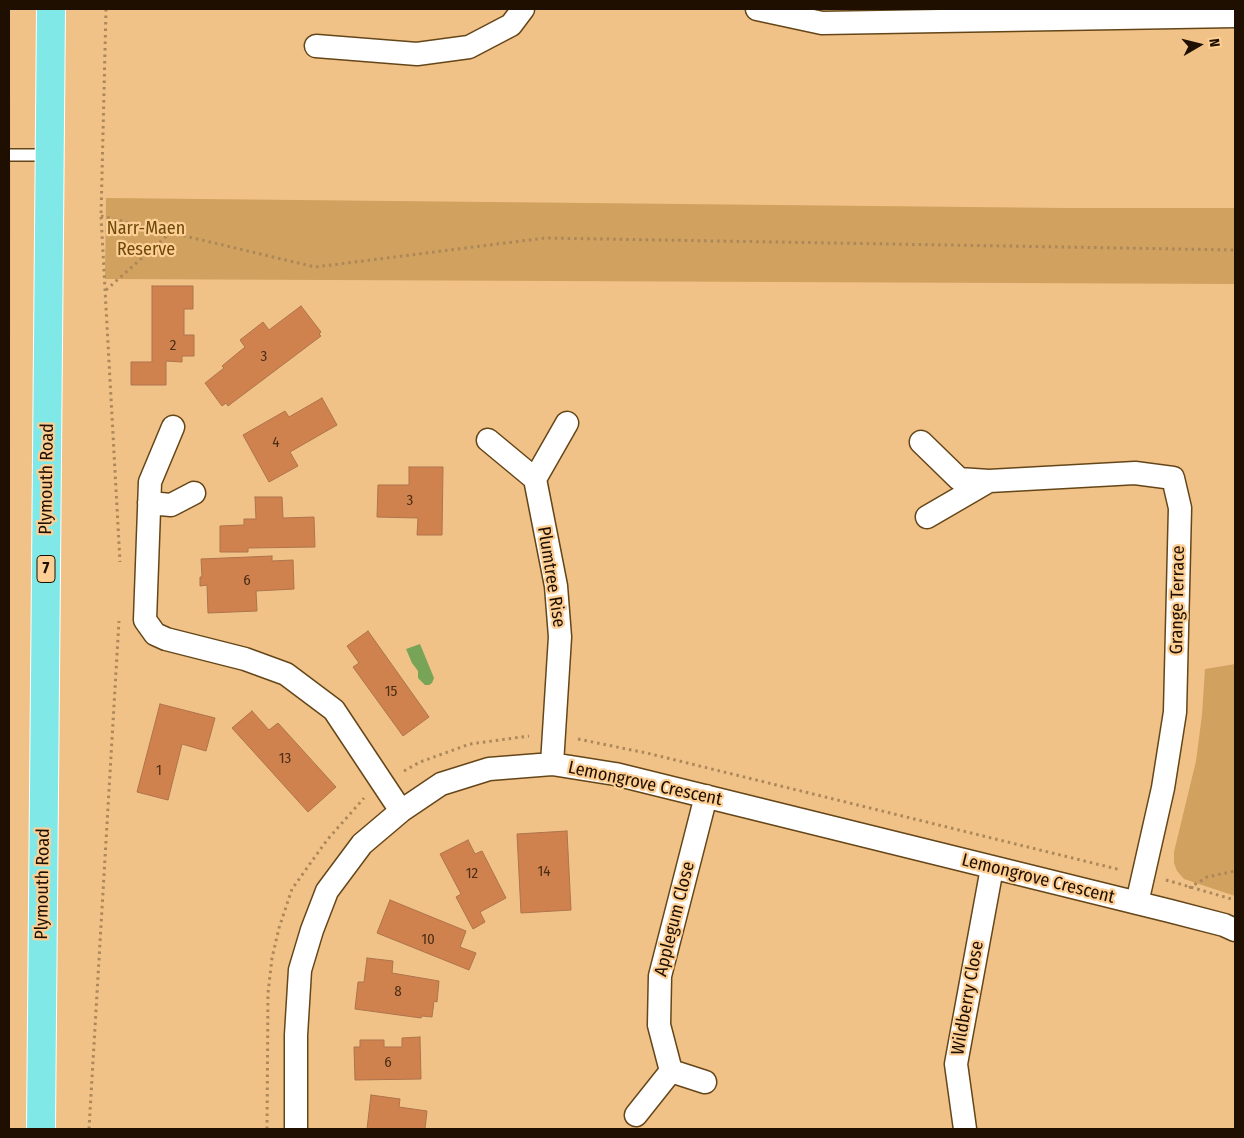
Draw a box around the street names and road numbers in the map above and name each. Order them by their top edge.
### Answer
street label: Plymouth Road [35,423,59,535]
street label: Plumtree Rise [532,525,570,629]
street label: Grange Terrace [1166,545,1190,655]
road number: 7 [37,556,55,582]
street label: Lemongrove Crescent [566,757,724,811]
street label: Plymouth Road [31,828,55,940]
street label: Lemongrove Crescent [959,850,1117,908]
street label: Applegum Close [650,859,700,979]
street label: Wildberry Close [947,939,989,1057]

